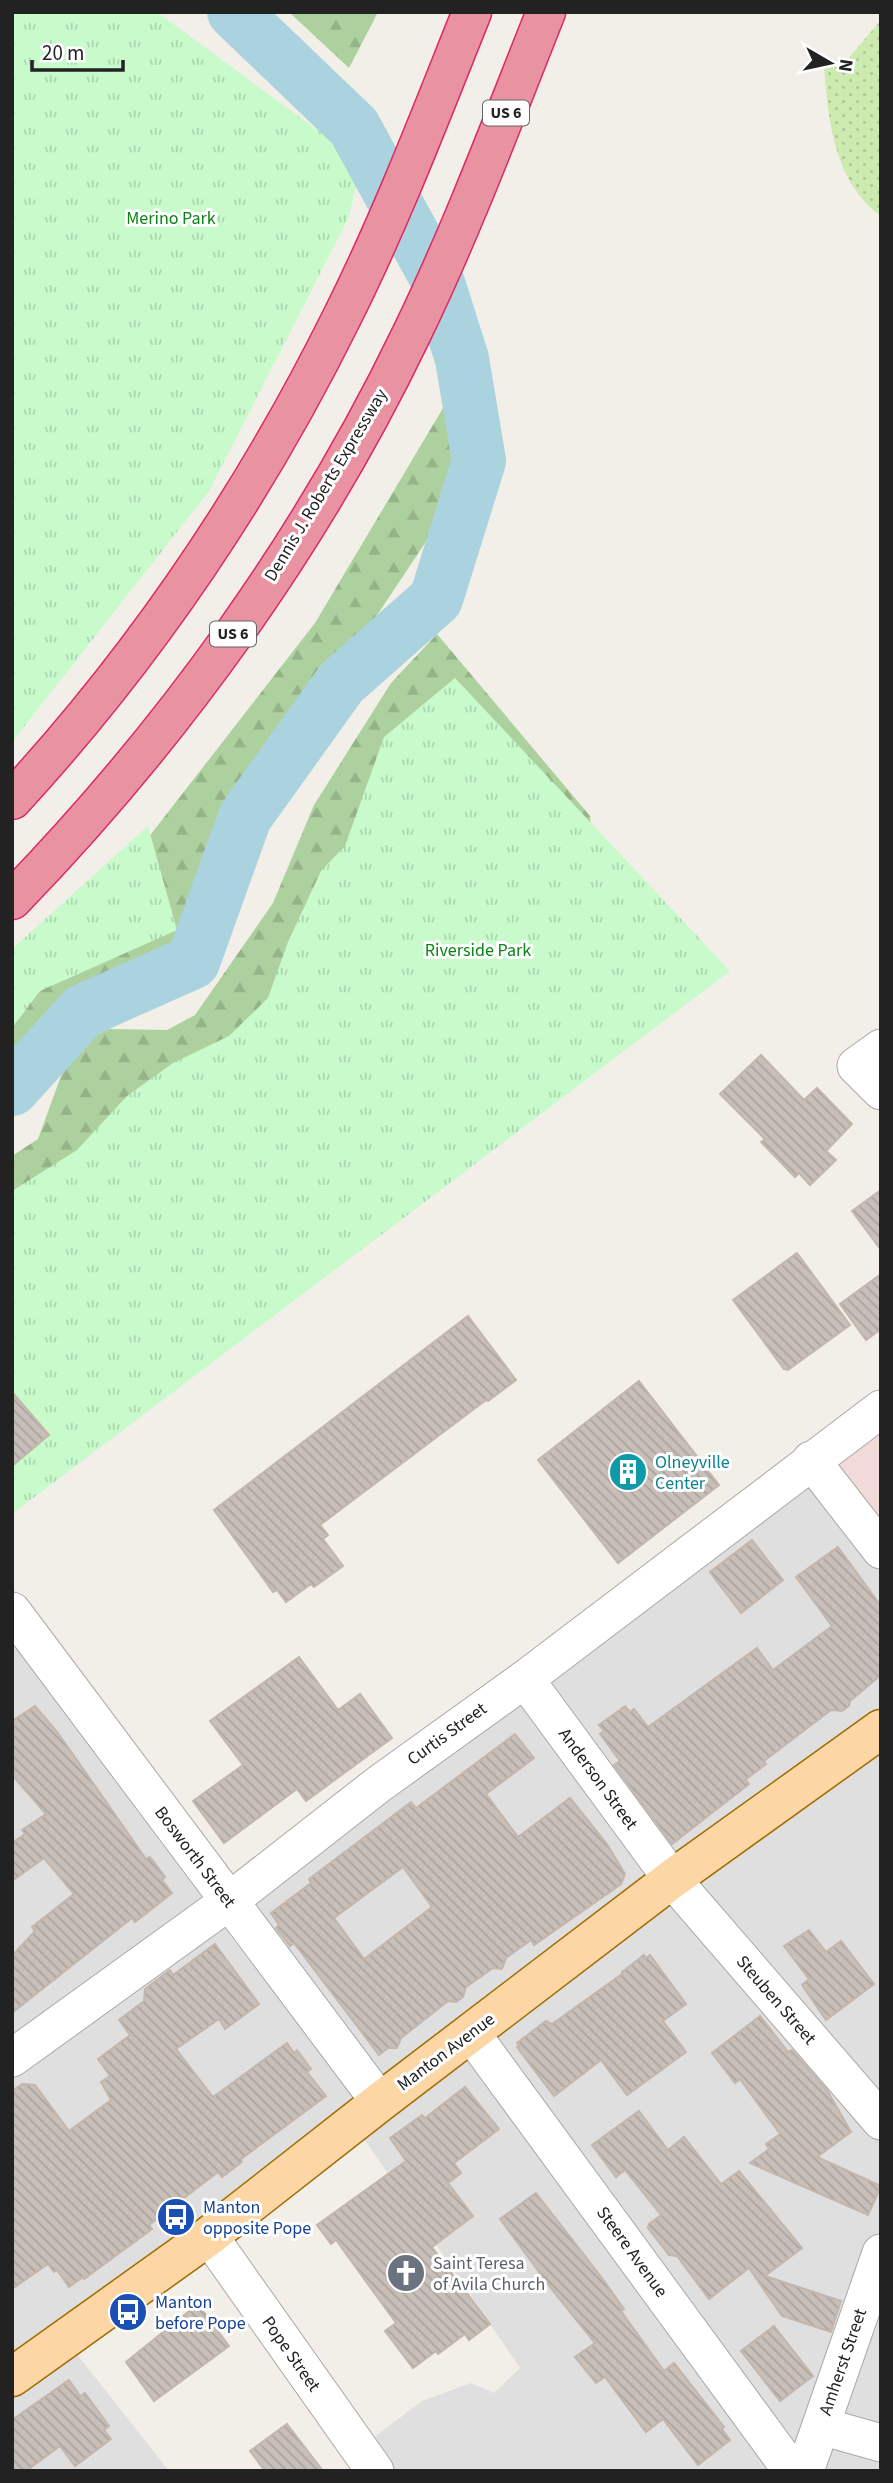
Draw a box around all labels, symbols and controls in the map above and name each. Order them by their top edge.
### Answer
scale bar [32,28,122,72]
north arrow [795,28,865,98]
text: 20 m [42,38,84,68]
text: N [831,57,860,74]
road number: US 6 [483,100,529,125]
park label: Merino Park [126,206,216,231]
street label: Dennis J. Roberts Expressway [258,383,394,586]
road number: US 6 [210,622,256,646]
park label: Riverside Park [425,938,531,963]
place label: Olneyville Center [655,1450,730,1496]
building icon: Olneyville Center [607,1451,649,1493]
street label: Curtis Street [402,1697,492,1771]
street label: Anderson Street [552,1723,644,1835]
street label: Bosworth Street [149,1801,241,1913]
street label: Steuben Street [730,1950,822,2050]
street label: Manton Avenue [392,2007,500,2097]
place label: Manton opposite Pope [203,2195,311,2241]
bus stop icon: Manton opposite Pope [155,2196,197,2238]
street label: Steere Avenue [590,2201,674,2303]
place label: Saint Teresa of Avila Church [433,2251,545,2297]
church icon: Saint Teresa of Avila Church [385,2252,427,2294]
place label: Manton before Pope [155,2290,246,2336]
bus stop icon: Manton before Pope [107,2291,149,2333]
street label: Amherst Street [813,2305,873,2419]
street label: Pope Street [256,2311,326,2397]

